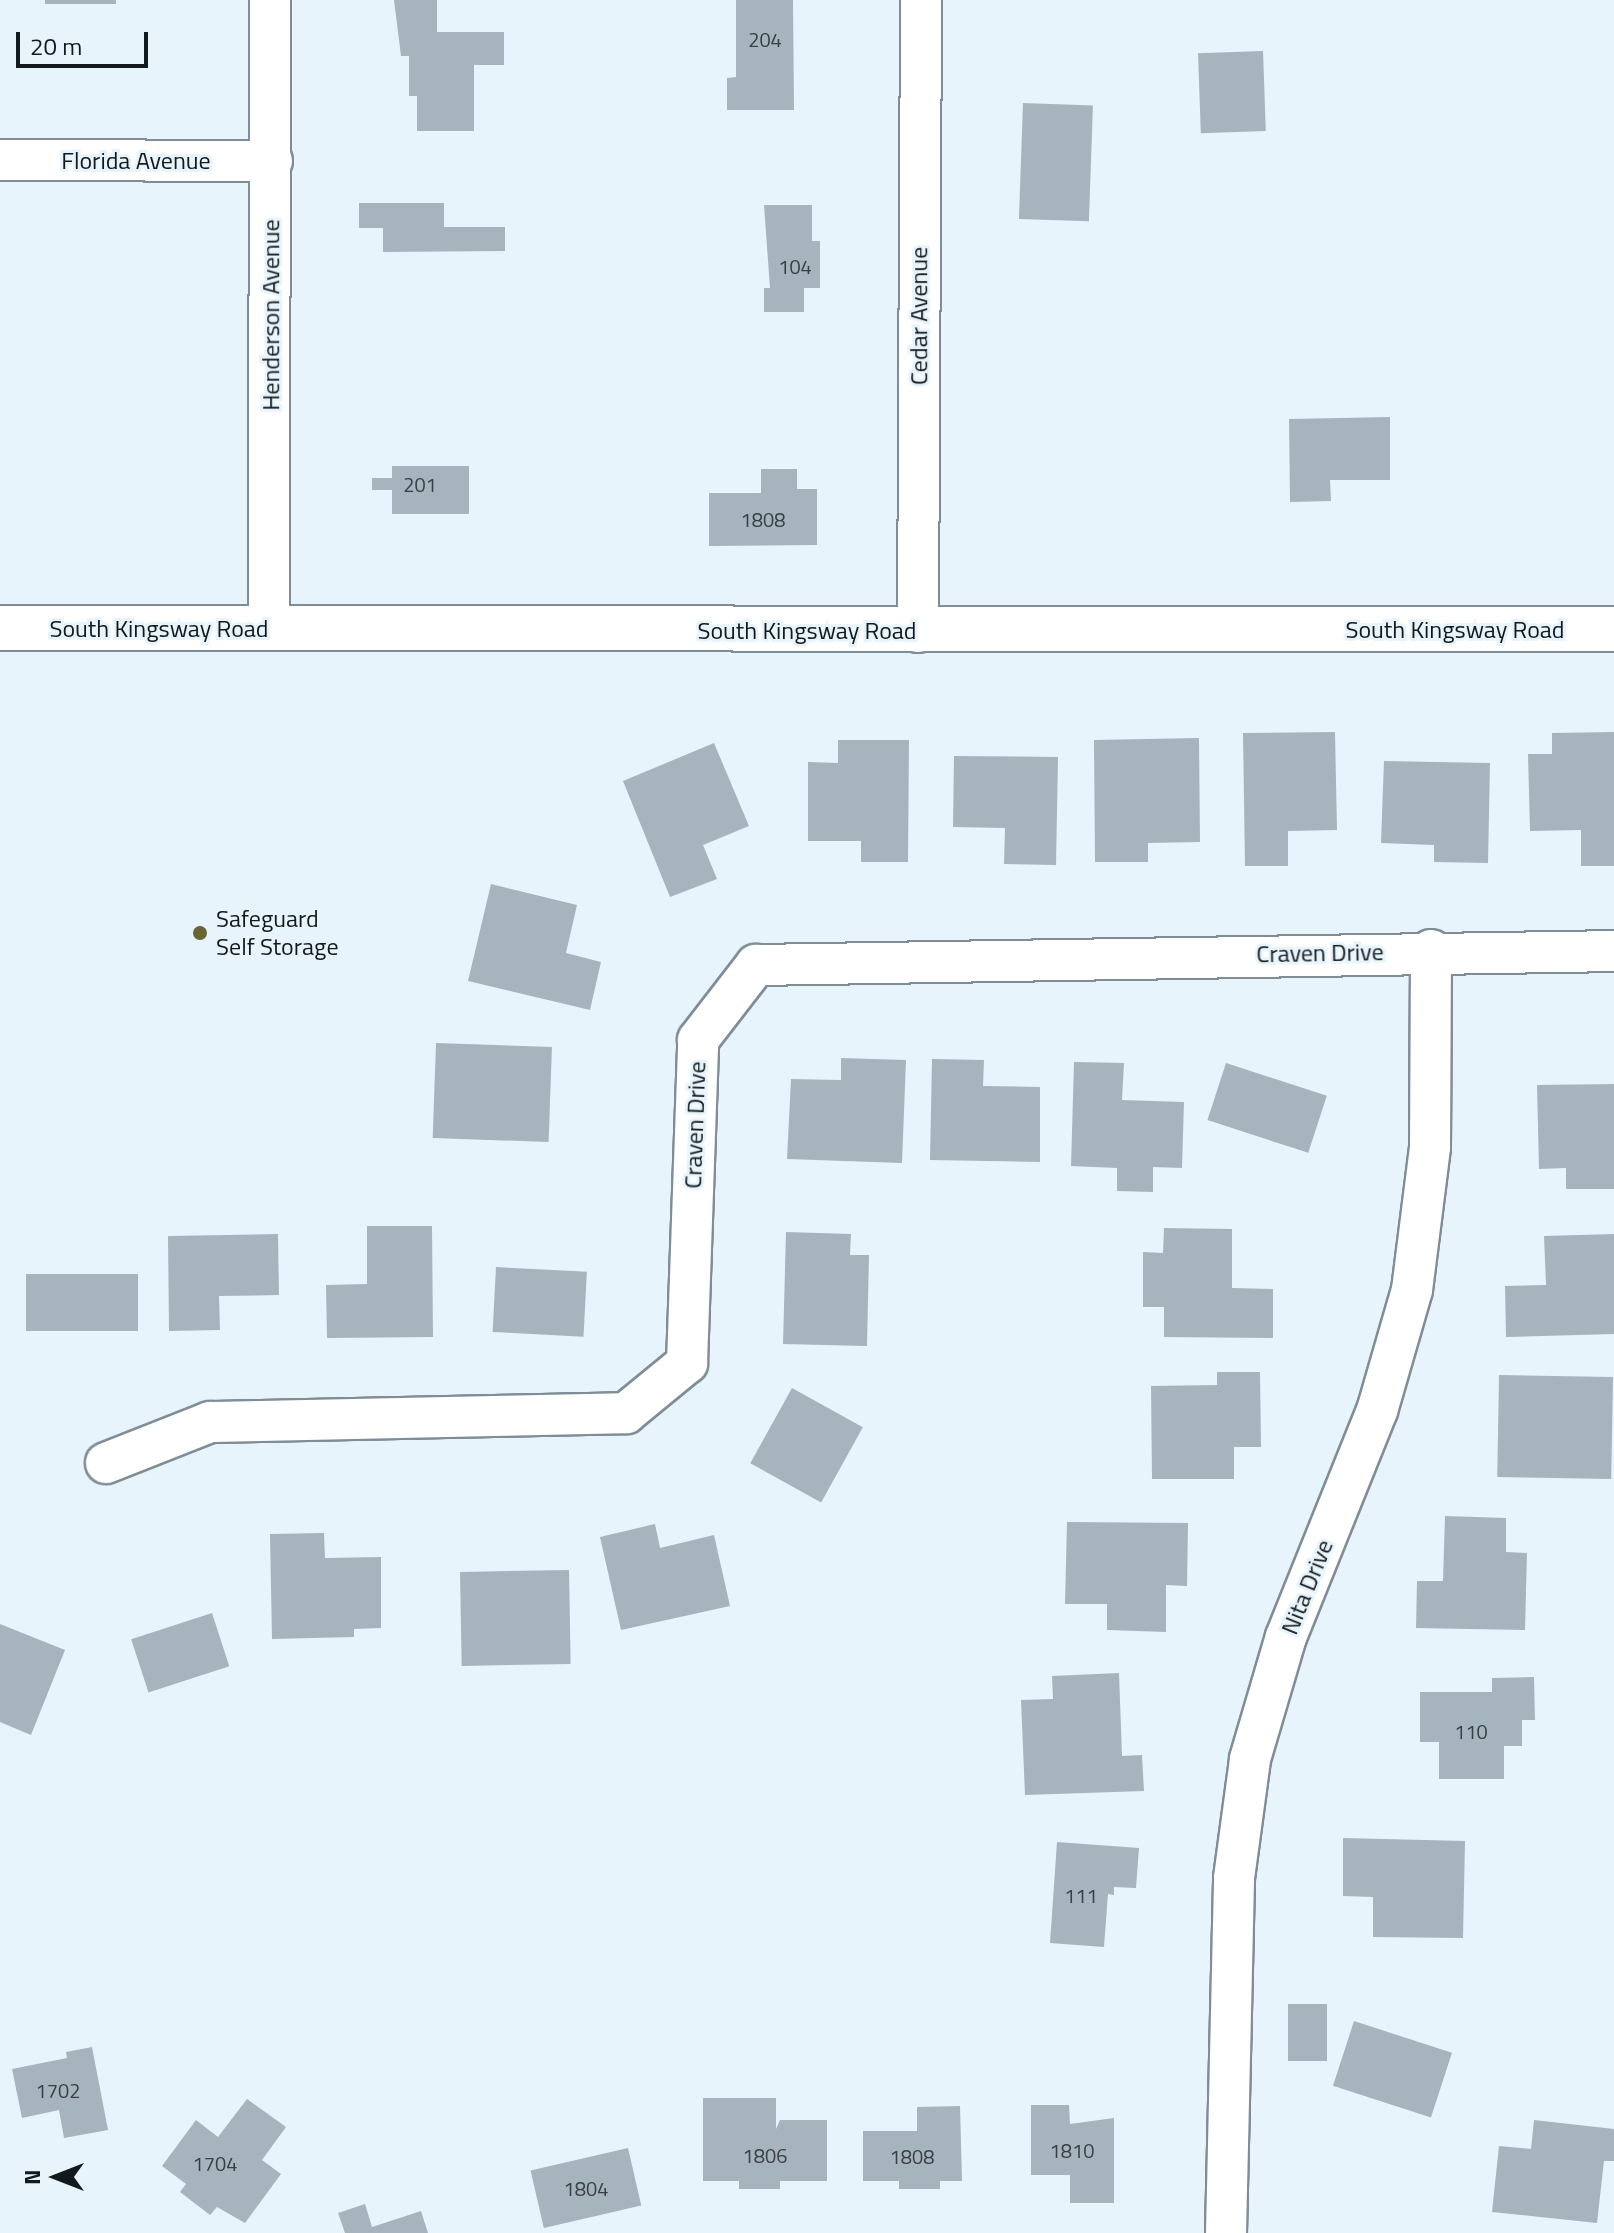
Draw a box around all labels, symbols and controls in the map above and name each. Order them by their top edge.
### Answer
scale bar [20,16,152,66]
house number: 204 [748,27,782,51]
text: 20 m [30,28,82,64]
street label: Florida Avenue [61,147,211,175]
street label: Henderson Avenue [257,219,285,411]
street label: Cedar Avenue [905,247,933,385]
house number: 104 [778,254,812,278]
house number: 201 [403,472,437,496]
house number: 1808 [741,507,785,531]
street label: South Kingsway Road [49,615,269,643]
street label: South Kingsway Road [1345,616,1565,644]
street label: South Kingsway Road [697,617,917,645]
place label: Safeguard Self Storage [216,905,339,961]
marker: Safeguard Self Storage [191,924,209,942]
street label: Craven Drive [1256,937,1384,969]
street label: Craven Drive [678,1061,712,1189]
street label: Nita Drive [1275,1535,1339,1639]
house number: 110 [1454,1719,1488,1743]
house number: 111 [1064,1883,1098,1907]
house number: 1702 [36,2078,80,2102]
north arrow [16,2137,96,2217]
house number: 1810 [1050,2138,1094,2162]
house number: 1806 [743,2143,787,2167]
house number: 1808 [890,2144,934,2168]
house number: 1704 [193,2151,237,2175]
text: N [15,2169,49,2185]
house number: 1804 [564,2176,608,2200]

